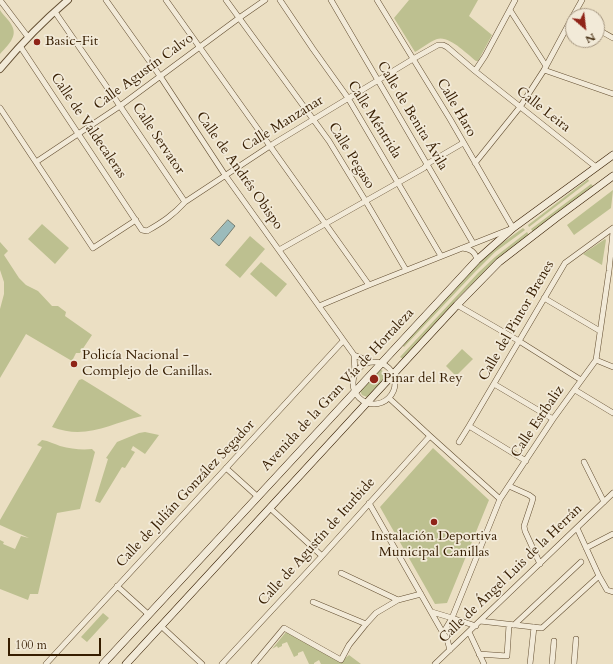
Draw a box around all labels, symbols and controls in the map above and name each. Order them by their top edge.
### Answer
north arrow [565,8,605,48]
text: N [583,29,598,47]
street label: Calle Agustín Calvo [91,30,197,114]
place label: Basic-Fit [45,34,98,50]
marker: Basic-Fit [32,37,42,47]
street label: Calle de Benita Ávila [373,58,451,174]
street label: Calle de Valdecaleras [47,70,129,182]
street label: Calle Haro [433,76,479,140]
street label: Calle Méntrida [343,78,405,162]
street label: Calle Leira [513,84,573,136]
street label: Calle Manzanar [239,92,327,156]
street label: Calle Servator [128,100,188,178]
street label: Calle de Andrés Obispo [192,109,286,233]
street label: Calle Pegaso [324,120,378,192]
street label: Calle del Pintor Brenes [476,258,558,384]
street label: Avenida de la Gran Vía de Hortaleza [258,305,418,475]
place label: Policía Nacional - Complejo de Canillas. [82,348,212,380]
marker: Policía Nacional - Complejo de Canillas. [69,359,79,369]
place label: Pinar del Rey [383,371,463,387]
marker: Pinar del Rey [368,373,380,385]
street label: Calle Estíbaliz [508,383,568,461]
street label: Calle de Julián González Segador [113,417,259,571]
street label: Calle de Agustín de Iturbide [255,474,379,610]
street label: Calle de Ángel Luis de la Herrán [436,501,586,647]
marker: Instalación Deportiva Municipal Canillas [429,517,439,527]
place label: Instalación Deportiva Municipal Canillas [371,529,497,562]
scale bar [10,630,103,656]
text: 100 m [15,637,47,653]

